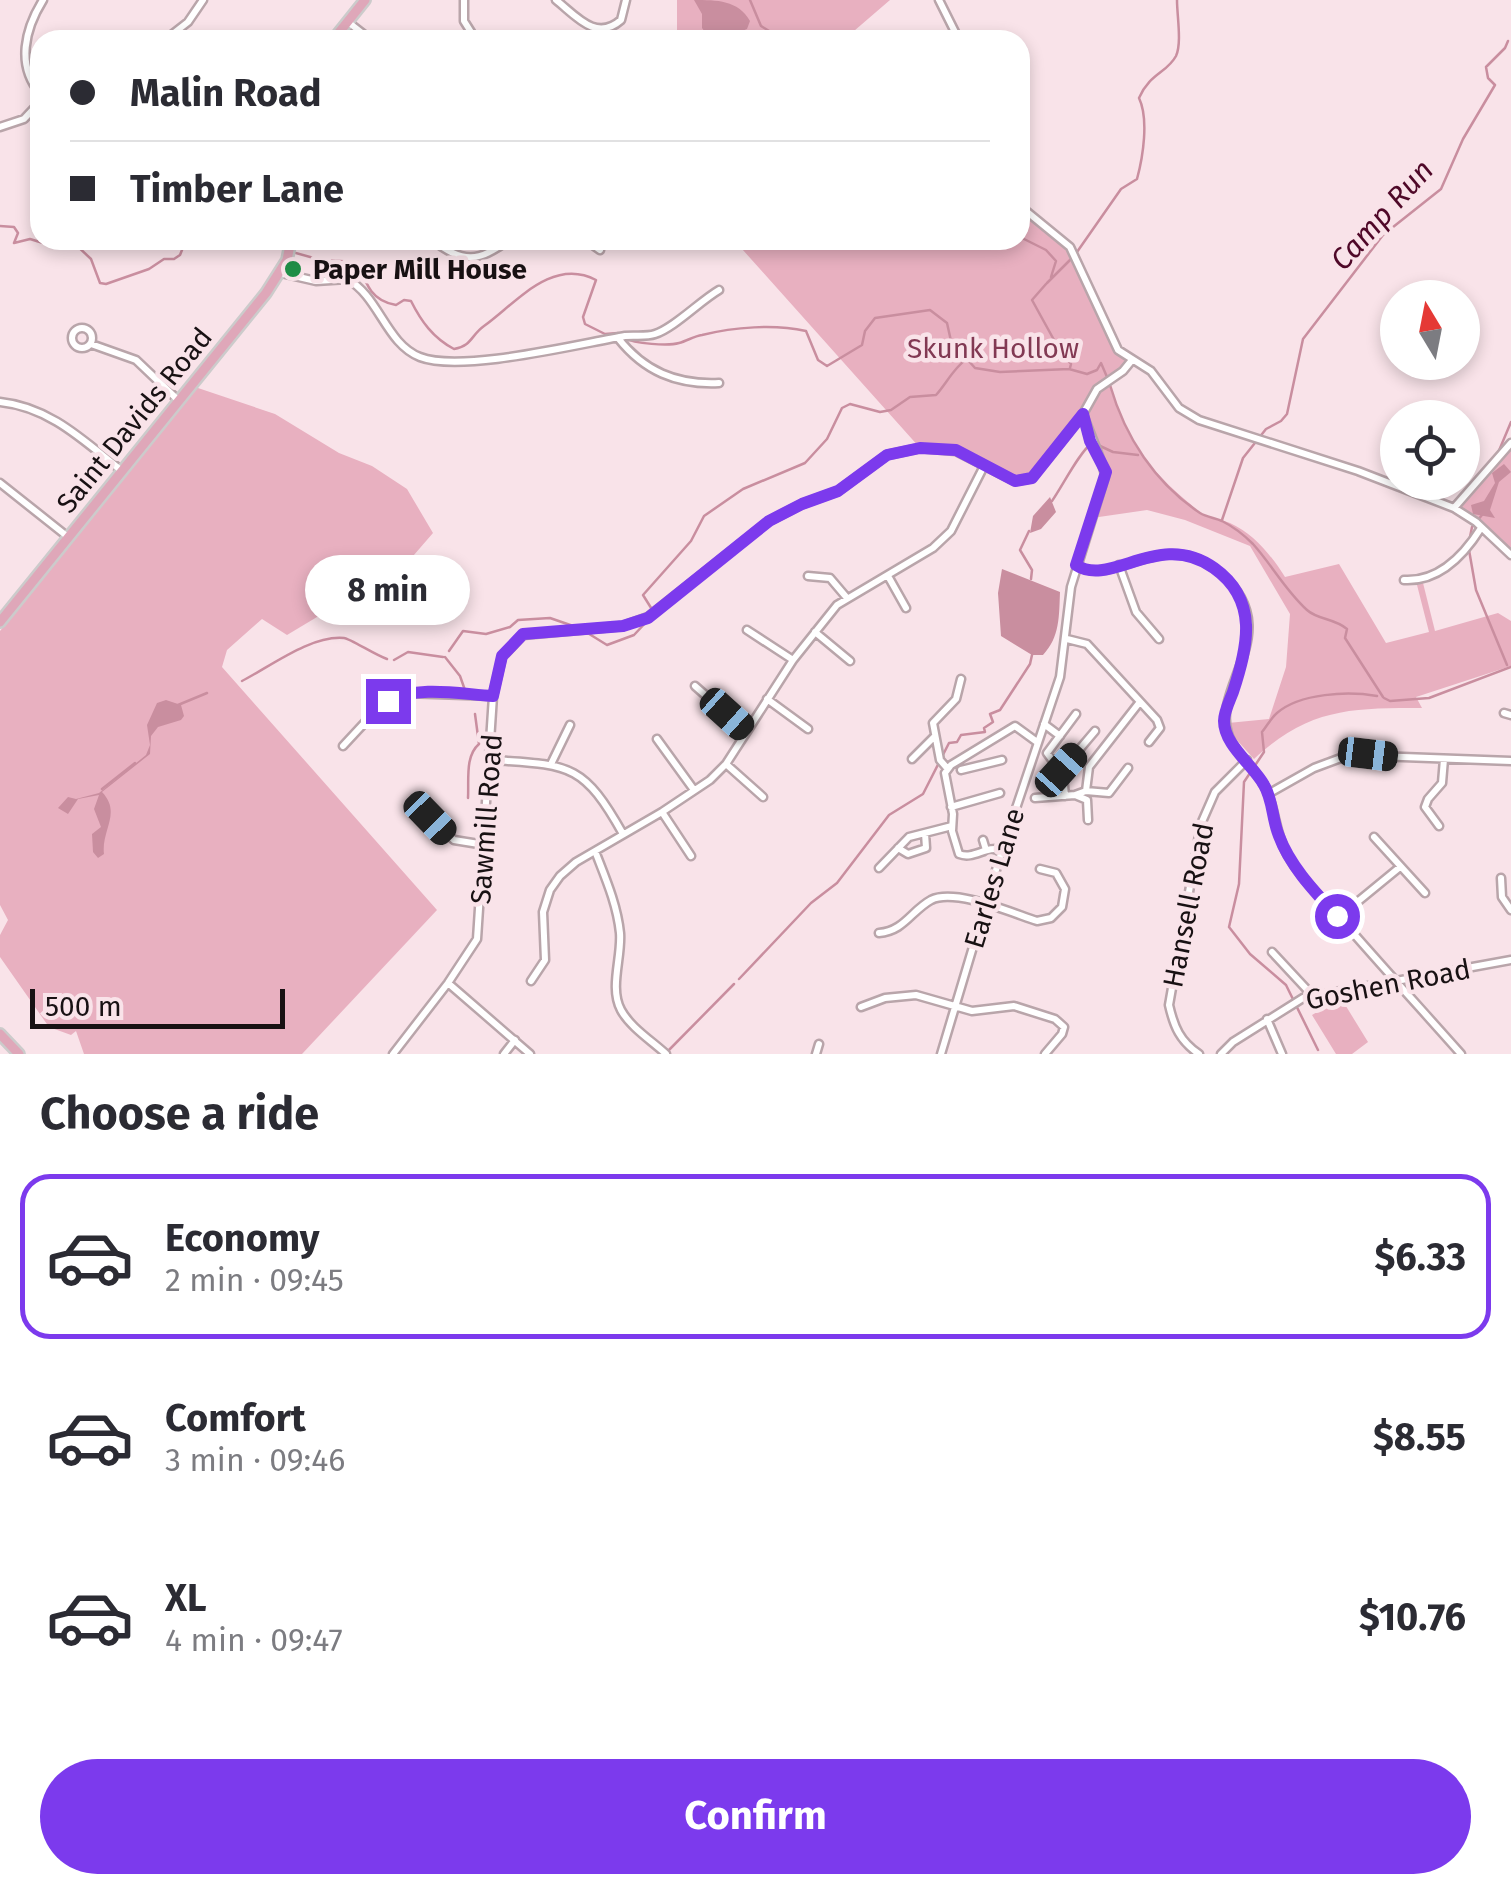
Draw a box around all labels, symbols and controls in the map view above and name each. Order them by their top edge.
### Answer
text: Malin Road [130,70,322,116]
water label: Camp Run [1323,152,1441,278]
text: Timber Lane [130,166,344,212]
place label: Paper Mill House [313,253,527,286]
marker: Paper Mill House [282,258,304,280]
north arrow [1380,280,1480,380]
map controls [1380,280,1480,500]
street label: Saint Davids Road [50,321,219,519]
park label: Skunk Hollow [907,332,1079,365]
button: locate [1380,400,1480,500]
callout: 8 min [306,556,470,626]
text: 8 min [347,571,428,609]
route end [366,679,411,724]
car [695,683,759,745]
street label: Sawmill Road [464,733,509,905]
car [1336,735,1400,773]
car [1030,738,1092,802]
car [398,786,462,850]
street label: Earles Lane [957,804,1031,952]
street label: Hansell Road [1156,820,1221,990]
route start [1315,894,1360,939]
street label: Goshen Road [1303,952,1473,1017]
scale bar [30,984,285,1028]
text: 500 m [45,990,122,1023]
text: Choose a ride [40,1087,319,1141]
icon: car [45,1212,135,1302]
text: Economy [165,1215,320,1261]
text: $6.33 [1374,1234,1466,1280]
text: 2 min · 09:45 [165,1261,344,1299]
icon: car [45,1392,135,1482]
text: Comfort [165,1395,306,1441]
text: $8.55 [1373,1414,1466,1460]
text: 3 min · 09:46 [165,1441,345,1479]
icon: car [45,1572,135,1662]
text: XL [165,1575,207,1621]
text: $10.76 [1359,1594,1466,1640]
text: 4 min · 09:47 [165,1621,343,1659]
button: Confirm [40,1759,1471,1874]

